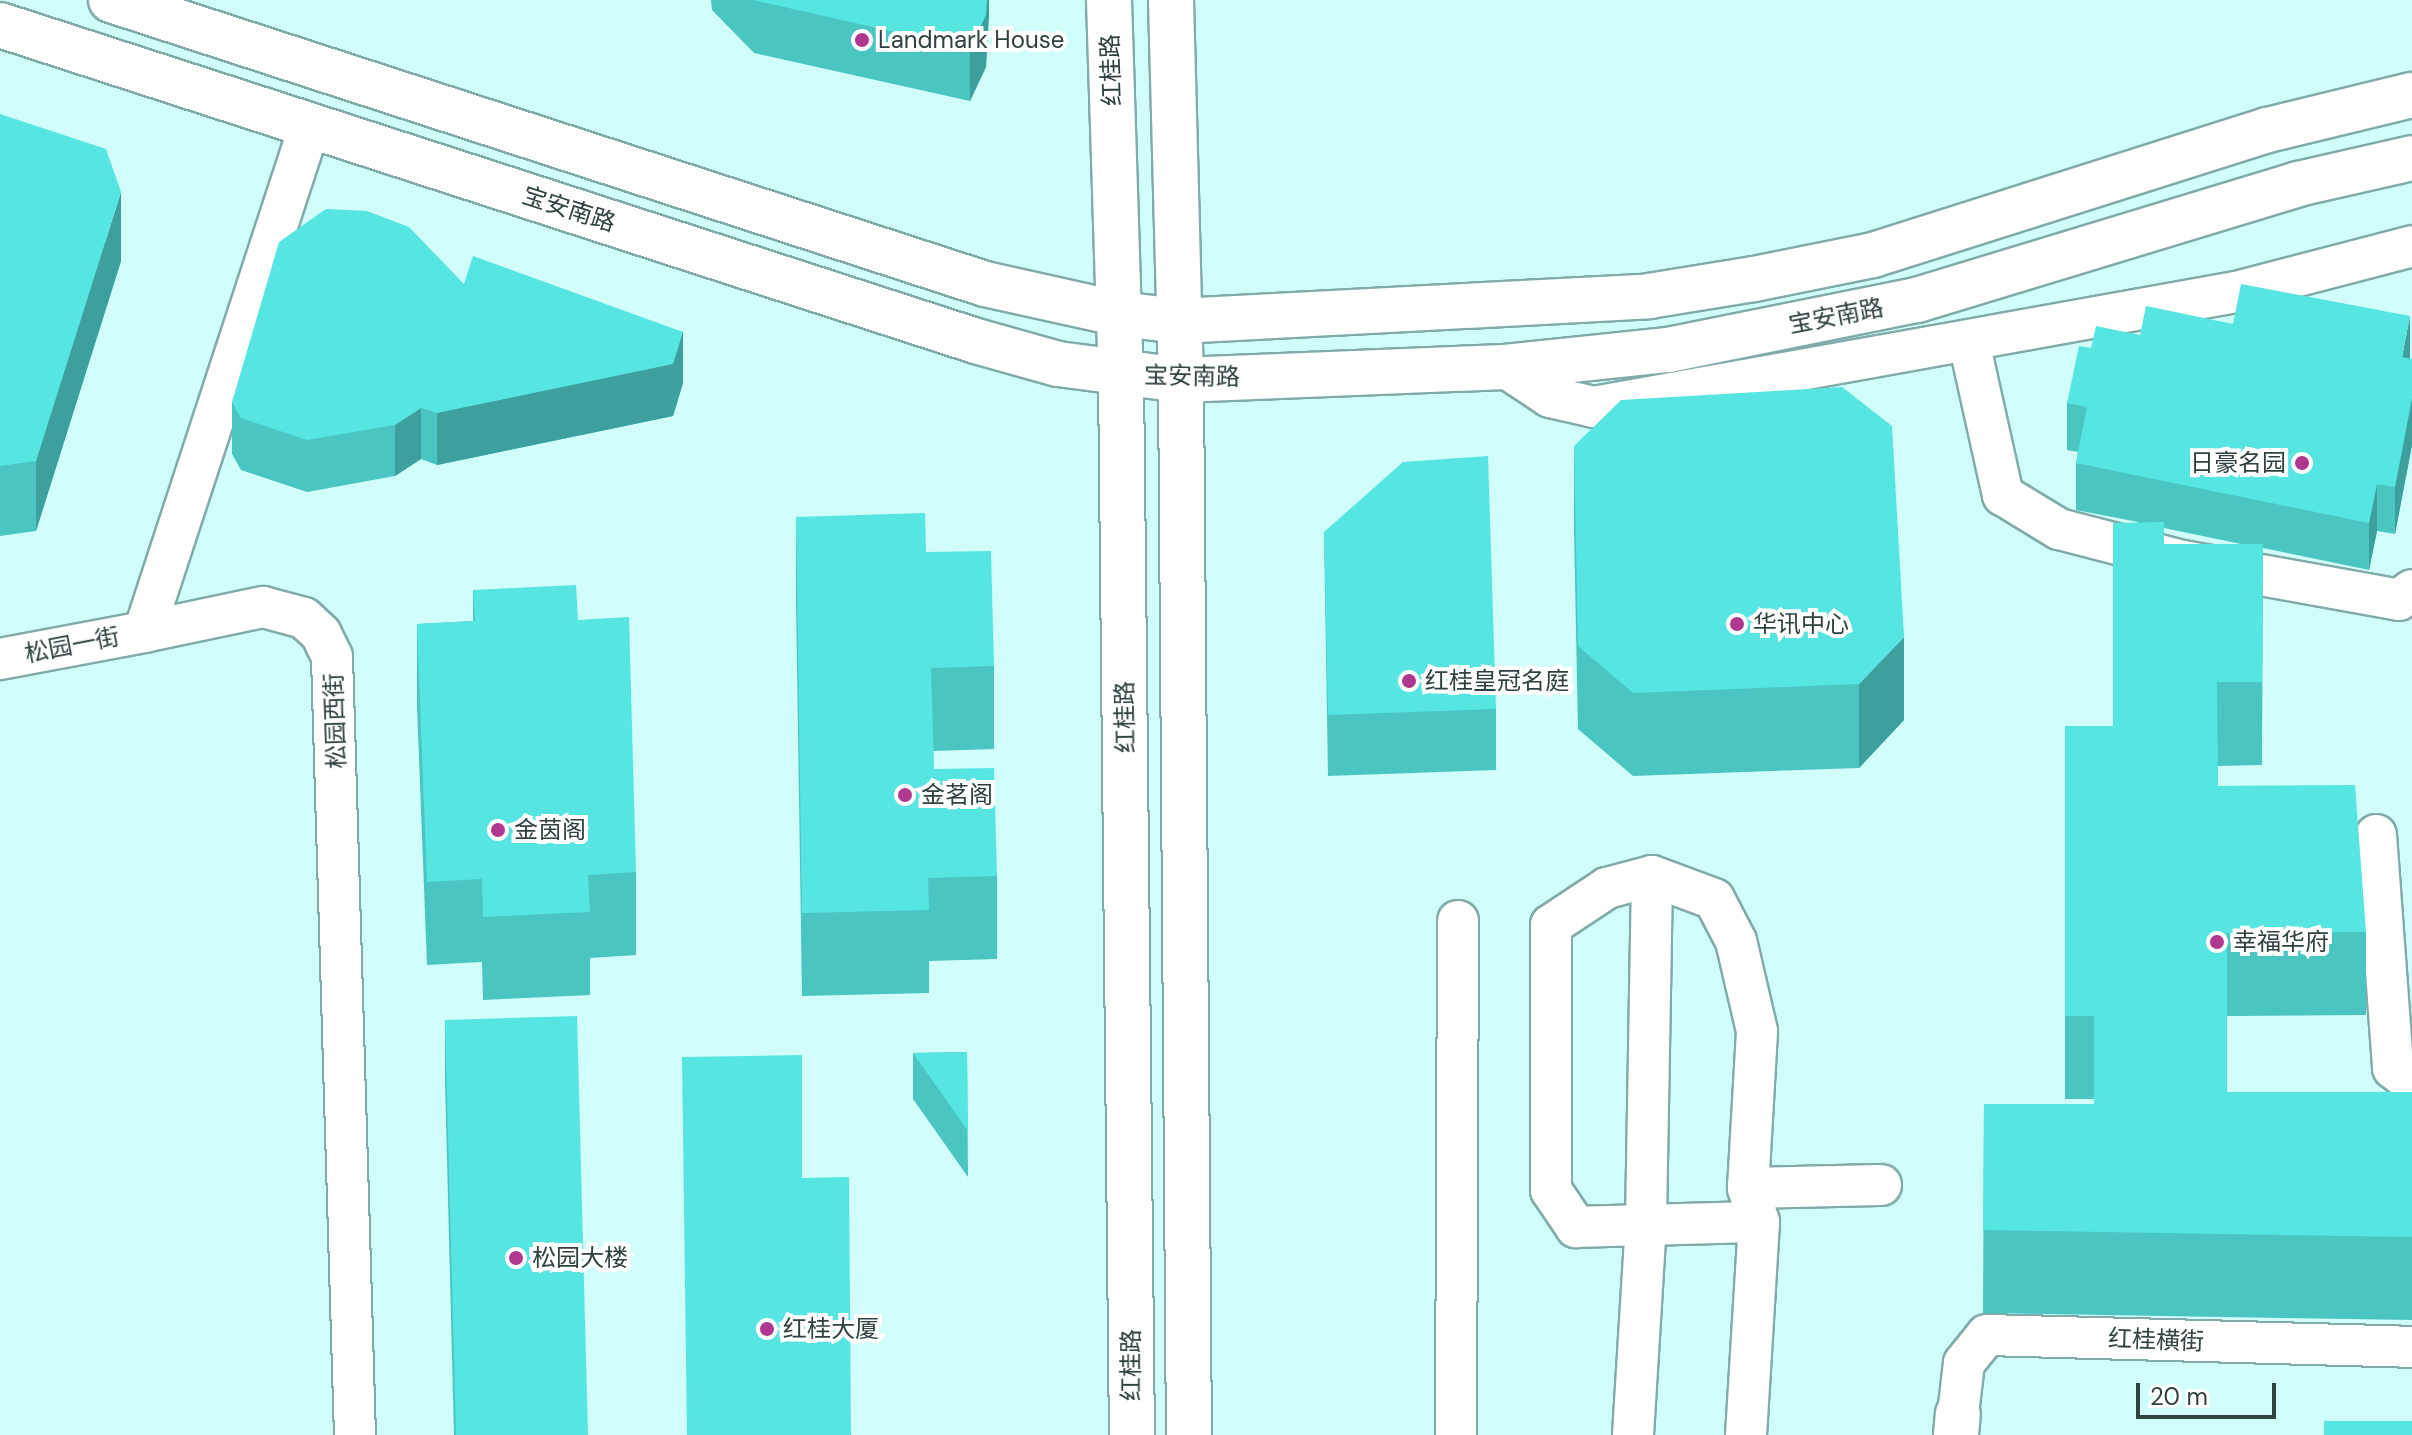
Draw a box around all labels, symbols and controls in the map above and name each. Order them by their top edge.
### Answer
place label: Landmark House [878,26,1064,54]
marker: Landmark House [853,31,871,49]
street label: 红桂路 [1095,34,1127,106]
street label: 宝安南路 [519,180,619,238]
street label: 宝安南路 [1786,293,1886,339]
street label: 宝安南路 [1144,361,1240,391]
place label: 日豪名园 [2190,449,2286,477]
marker: 日豪名园 [2293,454,2311,472]
place label: 华讯中心 [1753,610,1849,638]
marker: 华讯中心 [1728,615,1746,633]
street label: 松园一街 [22,622,122,668]
place label: 红桂皇冠名庭 [1425,667,1569,695]
marker: 红桂皇冠名庭 [1400,672,1418,690]
street label: 松园西街 [319,673,351,769]
street label: 红桂路 [1110,681,1140,753]
place label: 金茗阁 [921,781,993,809]
marker: 金茗阁 [896,786,914,804]
place label: 金茵阁 [514,816,586,844]
marker: 金茵阁 [489,821,507,839]
place label: 幸福华府 [2233,928,2329,956]
marker: 幸福华府 [2208,933,2226,951]
place label: 松园大楼 [532,1244,628,1272]
marker: 松园大楼 [507,1249,525,1267]
place label: 红桂大厦 [783,1315,879,1343]
marker: 红桂大厦 [758,1320,776,1338]
street label: 红桂横街 [2108,1324,2204,1356]
street label: 红桂路 [1117,1329,1145,1401]
scale bar [2140,1367,2280,1417]
text: 20 m [2150,1381,2208,1412]

